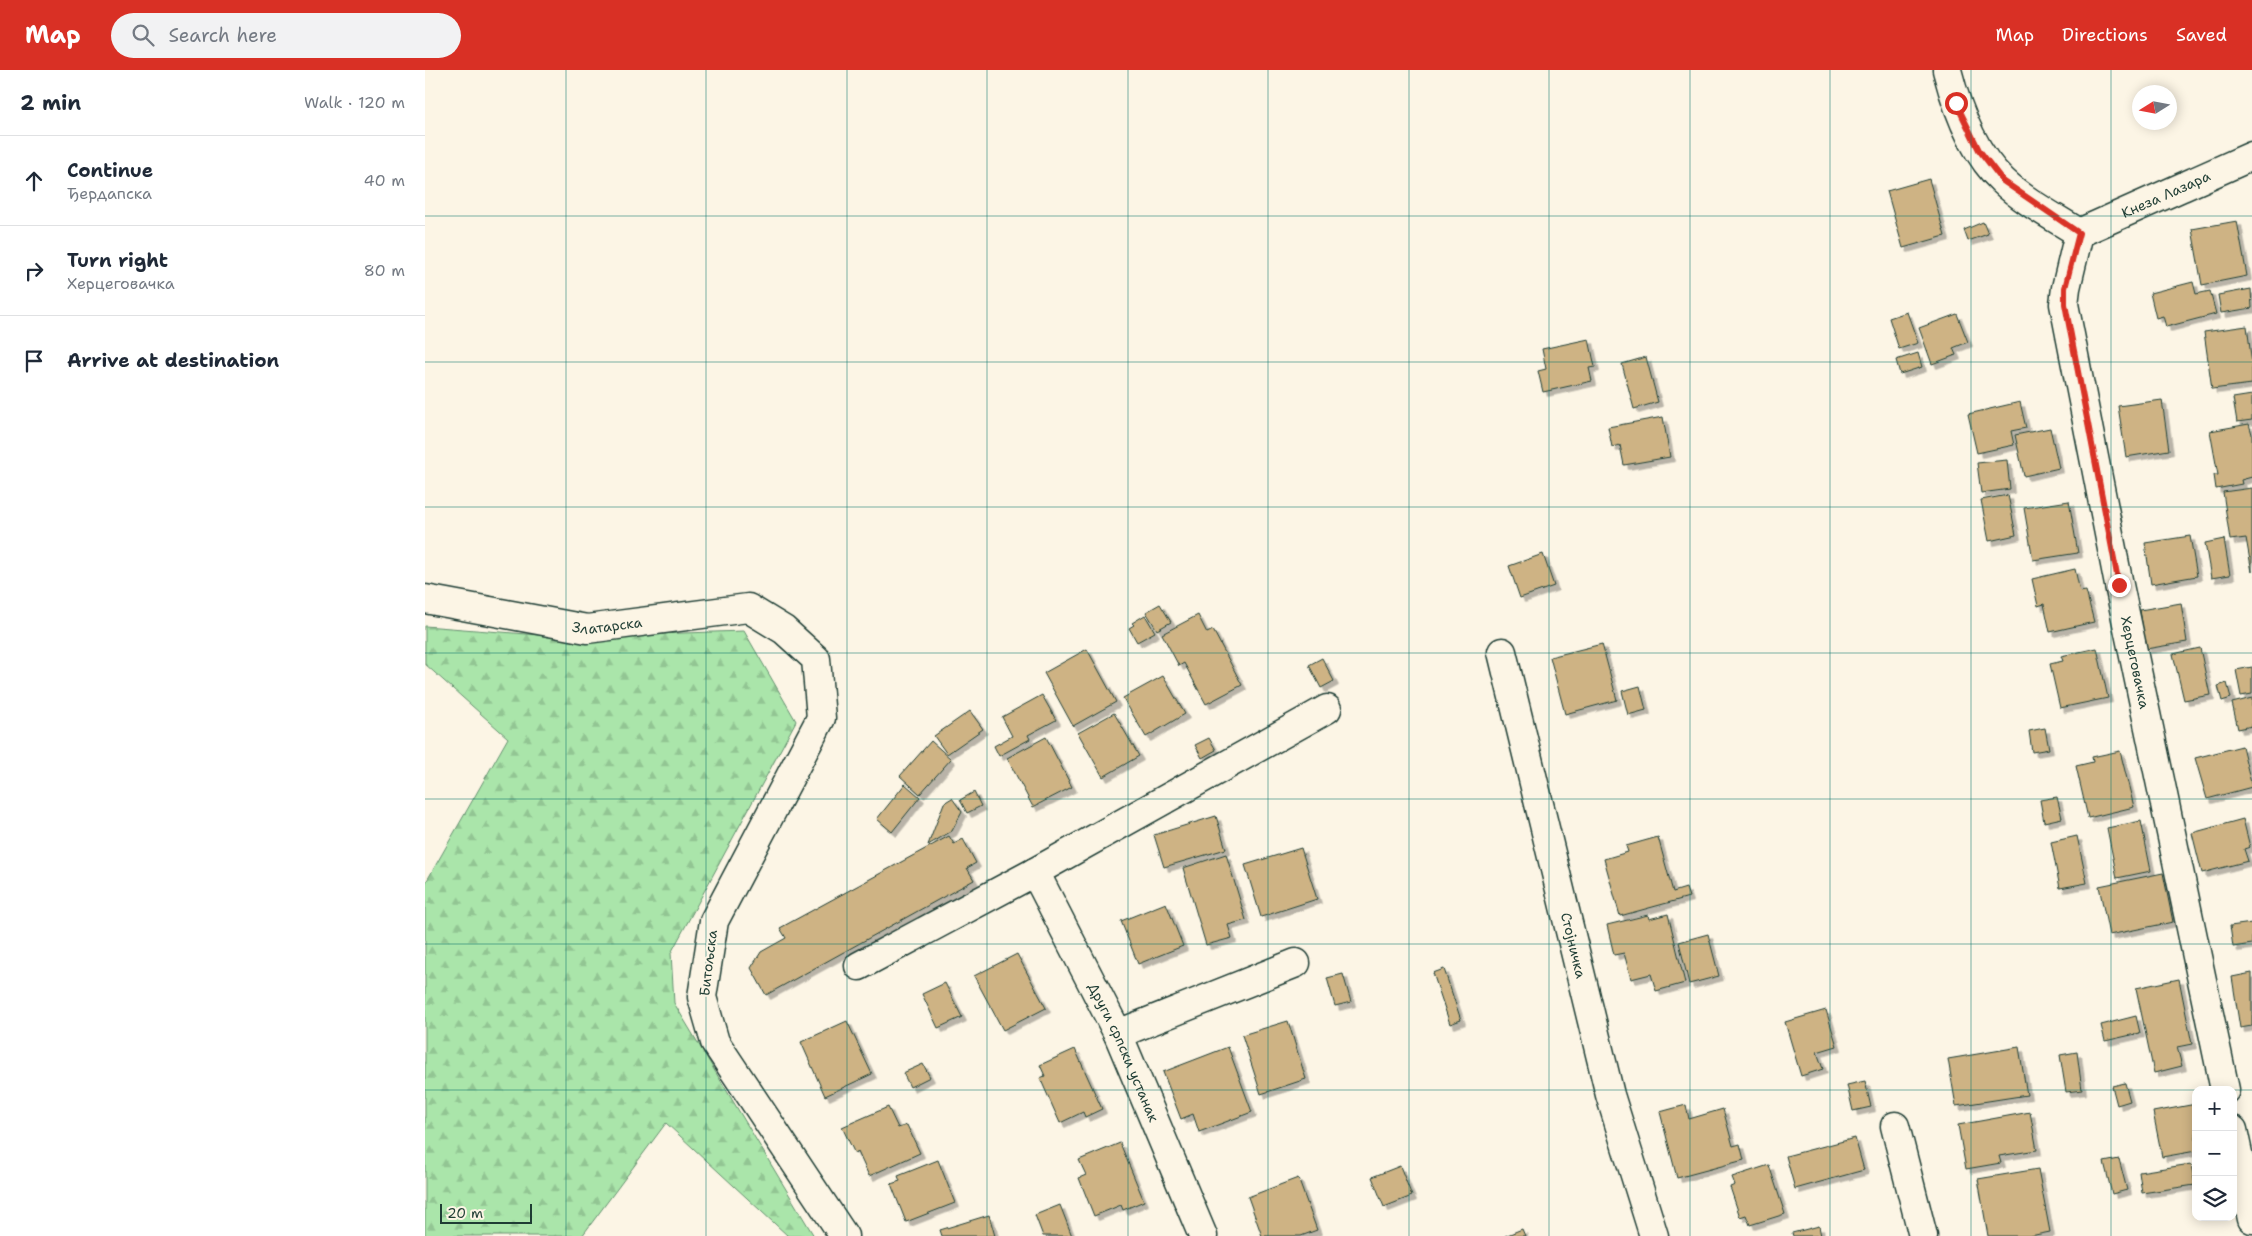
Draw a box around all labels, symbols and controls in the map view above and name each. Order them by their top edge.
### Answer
search box [111,13,461,58]
text: Map [25,19,81,51]
icon: search [129,21,157,49]
text: Search here [169,23,277,48]
text: Map [1996,23,2034,47]
text: Directions [2062,23,2148,47]
text: Saved [2176,23,2227,47]
north arrow [2132,85,2177,130]
text: 2 min [20,89,81,117]
text: Walk · 120 m [304,92,405,113]
route start [1945,92,1968,115]
text: Continue [67,158,153,183]
icon: ahead [20,167,48,195]
street label: Кнеза Лазара [2118,167,2213,222]
text: 40 m [363,170,405,191]
text: Ђердапска [67,183,152,204]
text: Turn right [67,248,168,273]
icon: right [20,257,48,285]
text: 80 m [364,260,405,281]
text: Херцеговачка [67,273,175,294]
icon: arrive [20,347,48,375]
text: Arrive at destination [67,348,279,373]
route end [2108,574,2131,597]
street label: Златарска [571,613,643,638]
street label: Херцеговачка [2117,614,2154,711]
street label: Стојничка [1557,911,1590,980]
street label: Битољска [695,929,721,997]
street label: Други српски устанак [1084,980,1163,1125]
map controls [2192,1086,2237,1221]
button: + [2192,1086,2237,1131]
button: − [2192,1131,2237,1176]
button: layers [2192,1176,2237,1221]
scale bar [440,1201,533,1224]
text: 20 m [447,1204,483,1222]

